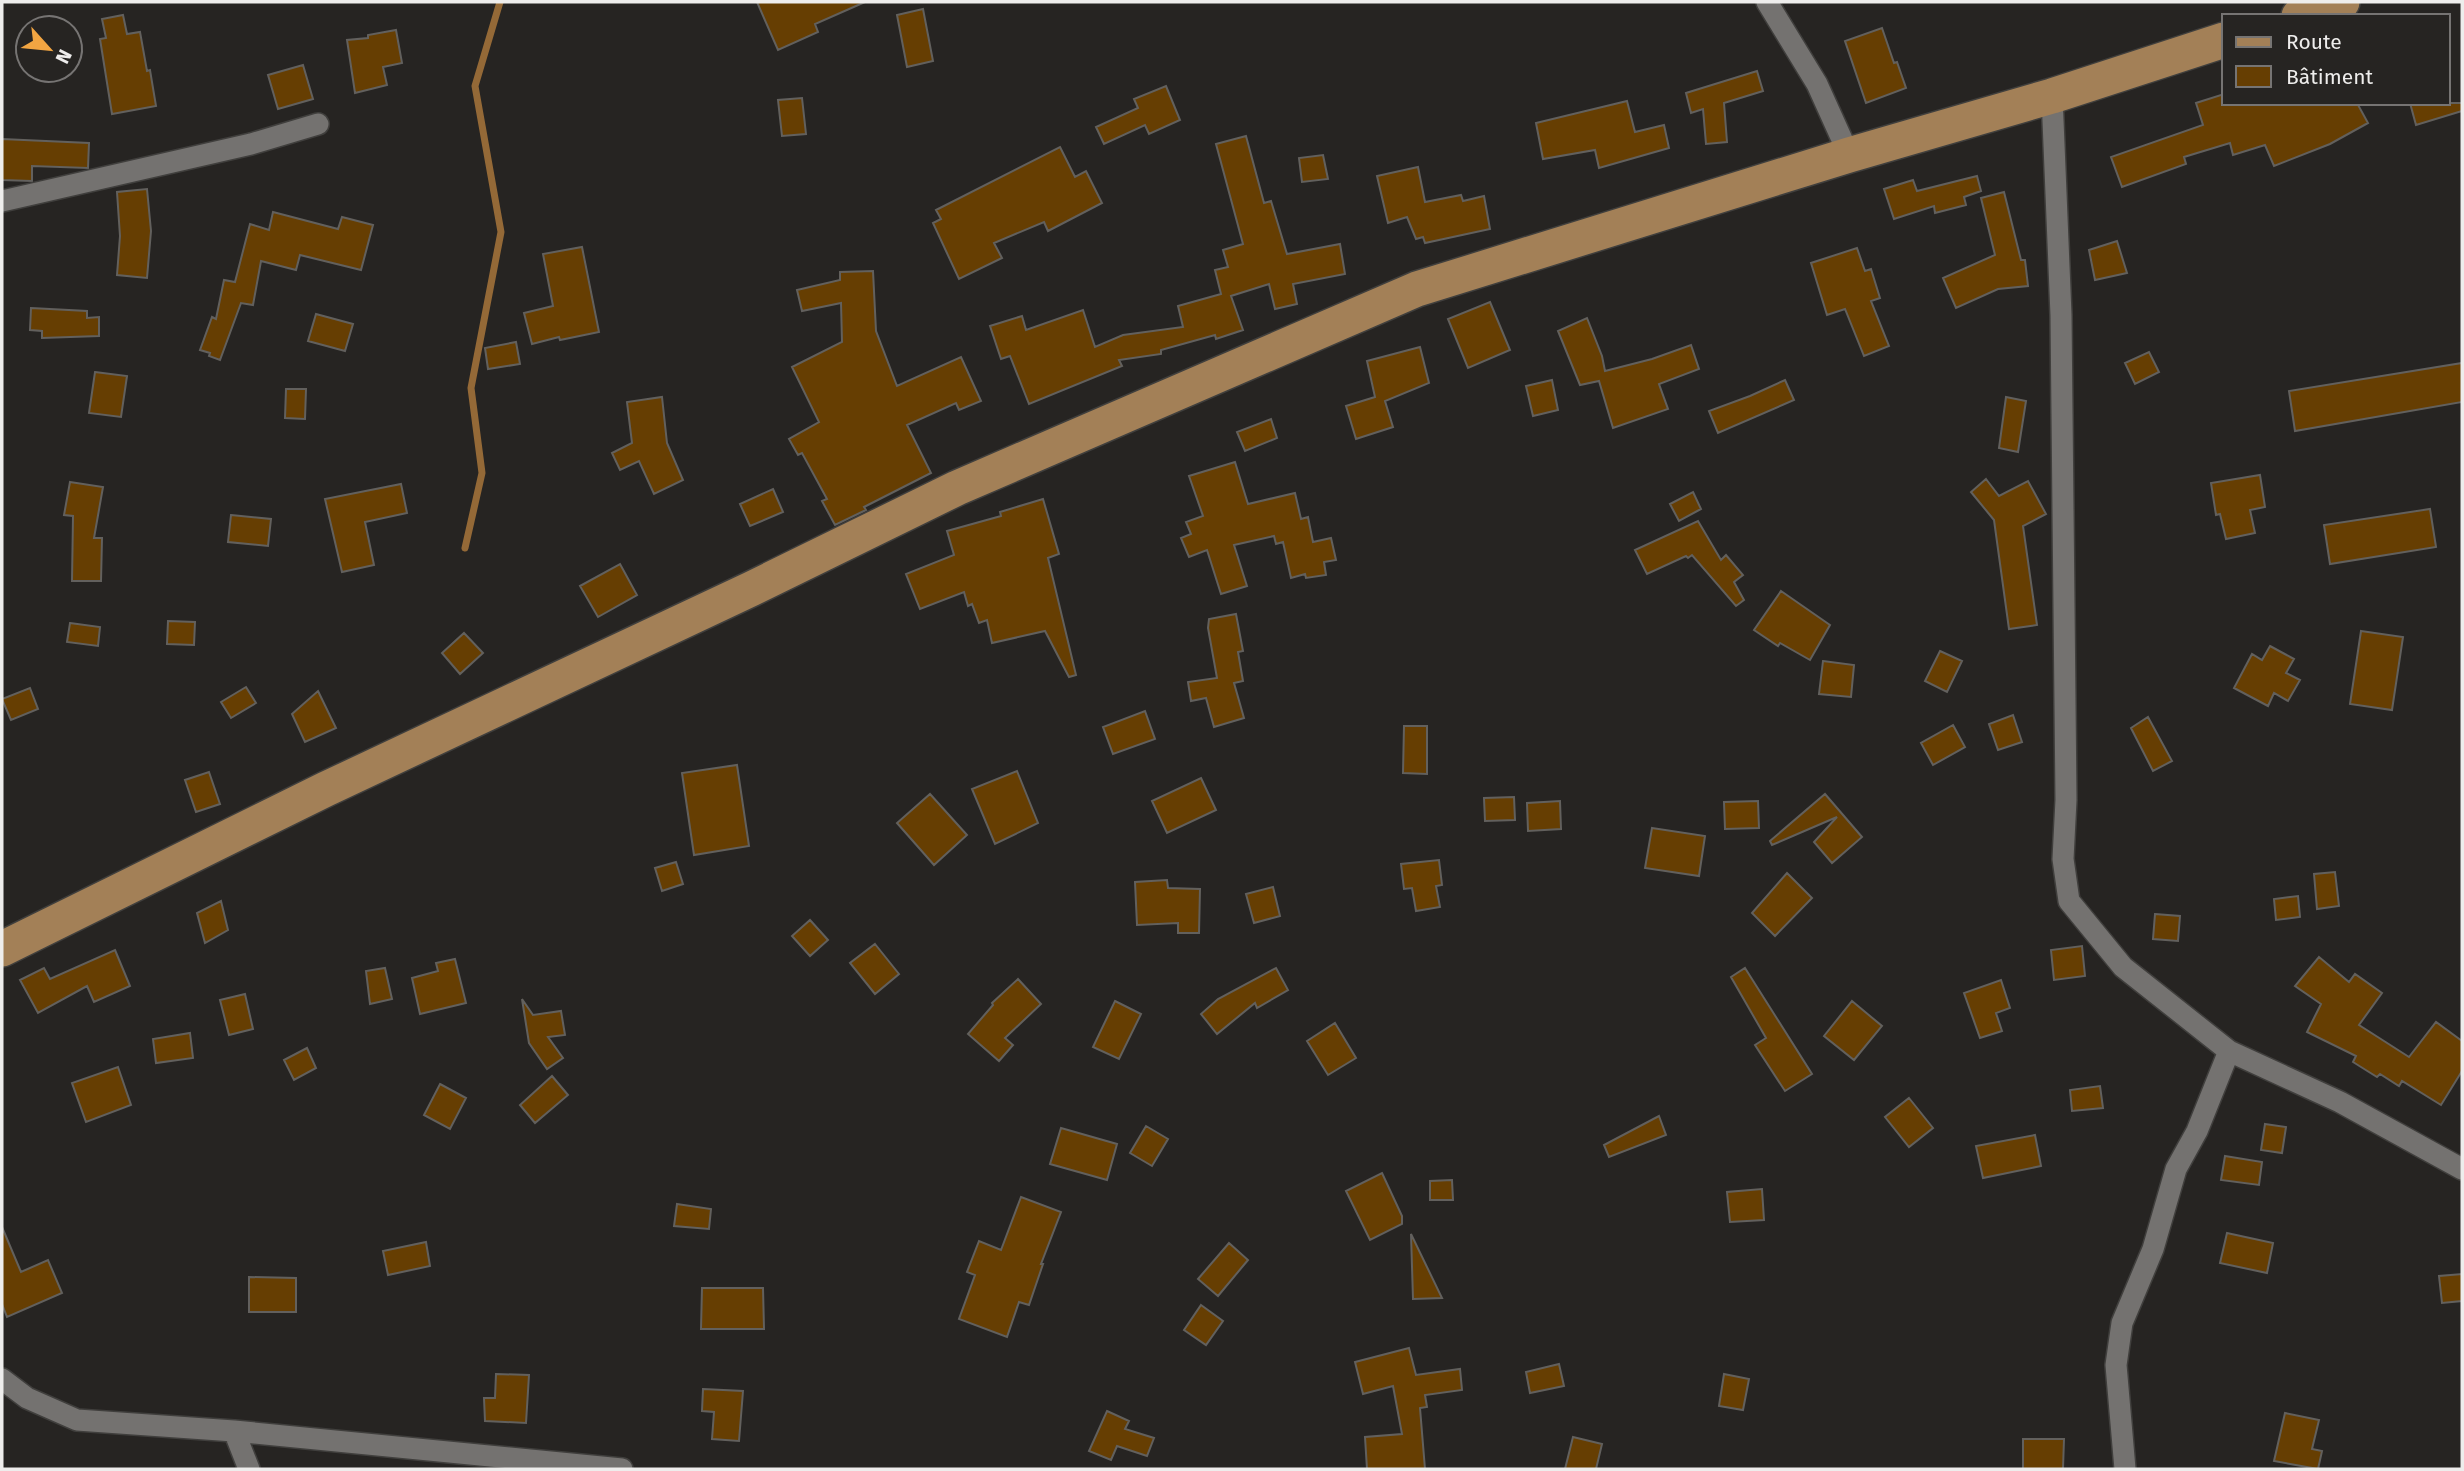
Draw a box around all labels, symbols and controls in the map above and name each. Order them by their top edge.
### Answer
north arrow [14,14,84,84]
legend [2222,14,2450,105]
text: Route [2286,29,2342,55]
text: N [51,46,77,67]
text: Bâtiment [2286,64,2373,90]

